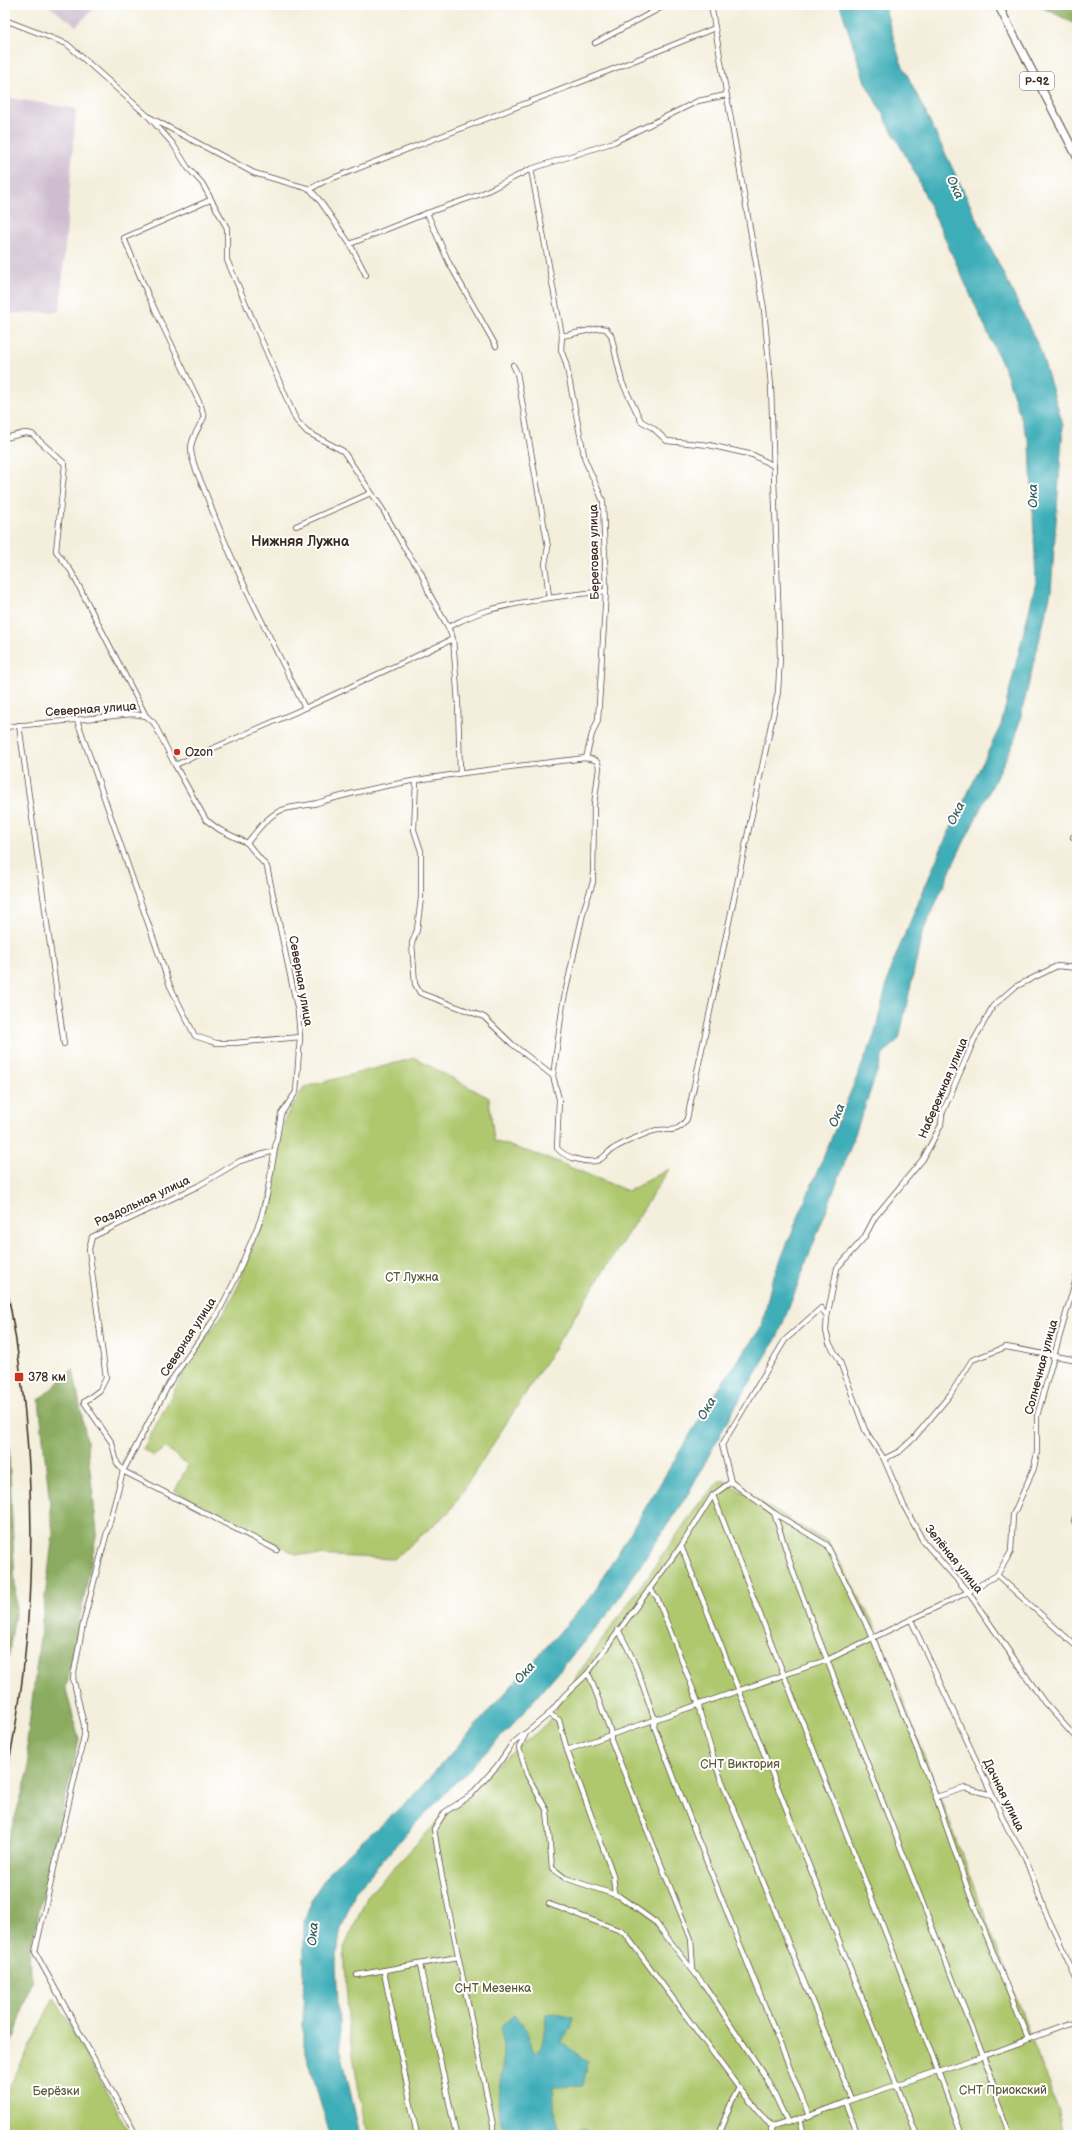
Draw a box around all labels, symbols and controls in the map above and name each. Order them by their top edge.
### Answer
road number: Р-92 [1020,72,1054,90]
water label: Ока [943,173,968,202]
water label: Ока [1025,484,1041,508]
street label: Береговая улица [586,504,603,600]
district label: Нижняя Лужна [251,533,350,550]
street label: Северная улица [45,699,137,720]
place label: Ozon [185,745,213,760]
marker: Ozon [172,747,182,757]
water label: Ока [943,799,968,828]
street label: Северная улица [285,935,316,1027]
street label: Набережная улица [915,1036,971,1141]
water label: Ока [825,1101,849,1129]
street label: Раздольная улица [92,1173,192,1230]
park label: СТ Лужна [385,1270,439,1285]
street label: Северная улица [157,1295,220,1380]
street label: Солнечная улица [1022,1318,1061,1416]
place label: 378 км [28,1370,66,1385]
marker: 378 км [13,1371,25,1383]
water label: Ока [694,1394,720,1423]
street label: Зелёная улица [921,1522,986,1597]
water label: Ока [511,1658,539,1687]
park label: СНТ Виктория [700,1757,780,1772]
street label: Дачная улица [980,1757,1028,1834]
water label: Ока [304,1921,322,1947]
park label: СНТ Мезенка [455,1981,531,1996]
park label: СНТ Приокский [959,2083,1047,2098]
park label: Берёзки [32,2084,80,2099]

